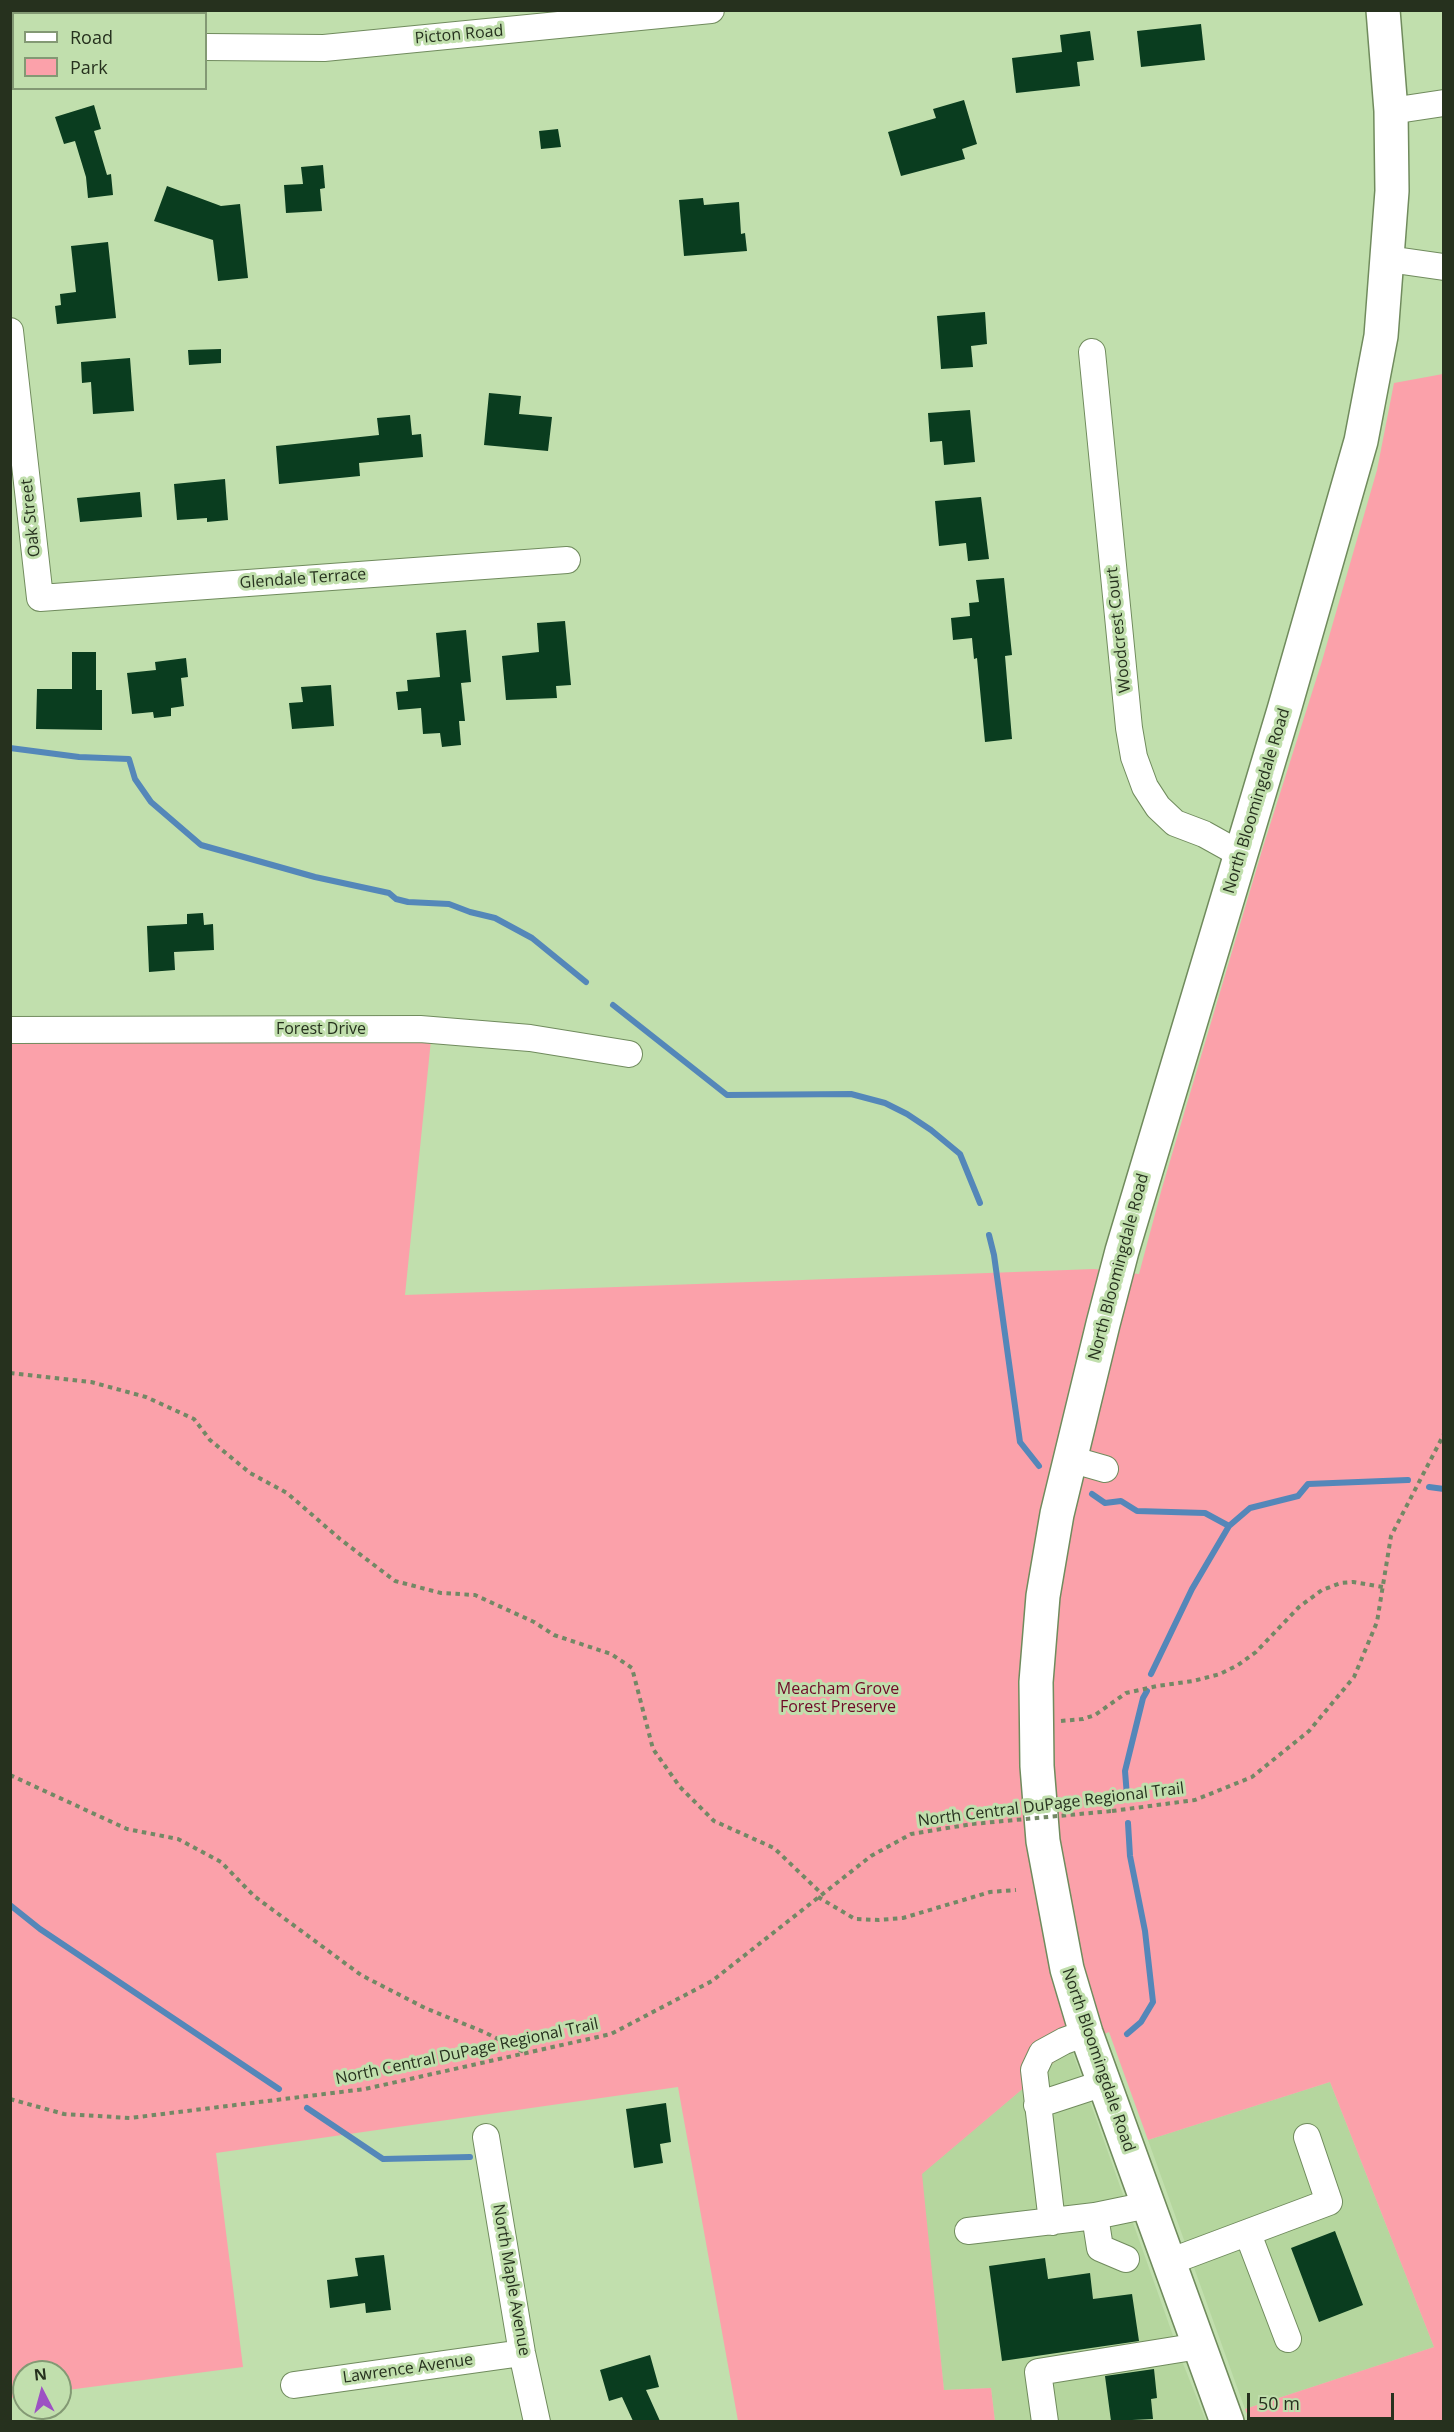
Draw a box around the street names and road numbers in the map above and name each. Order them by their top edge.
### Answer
street label: Picton Road [414,22,504,48]
street label: Oak Street [17,478,45,558]
street label: Glendale Terrace [239,565,367,593]
street label: Woodcrest Court [1103,566,1135,694]
street label: North Bloomingdale Road [1220,706,1294,896]
street label: Forest Drive [276,1019,366,1039]
street label: North Bloomingdale Road [1085,1171,1153,1363]
street label: North Central DuPage Regional Trail [917,1779,1185,1831]
street label: North Bloomingdale Road [1058,1966,1138,2154]
street label: North Central DuPage Regional Trail [334,2015,600,2089]
street label: North Maple Avenue [488,2203,534,2357]
street label: Lawrence Avenue [342,2350,474,2388]

